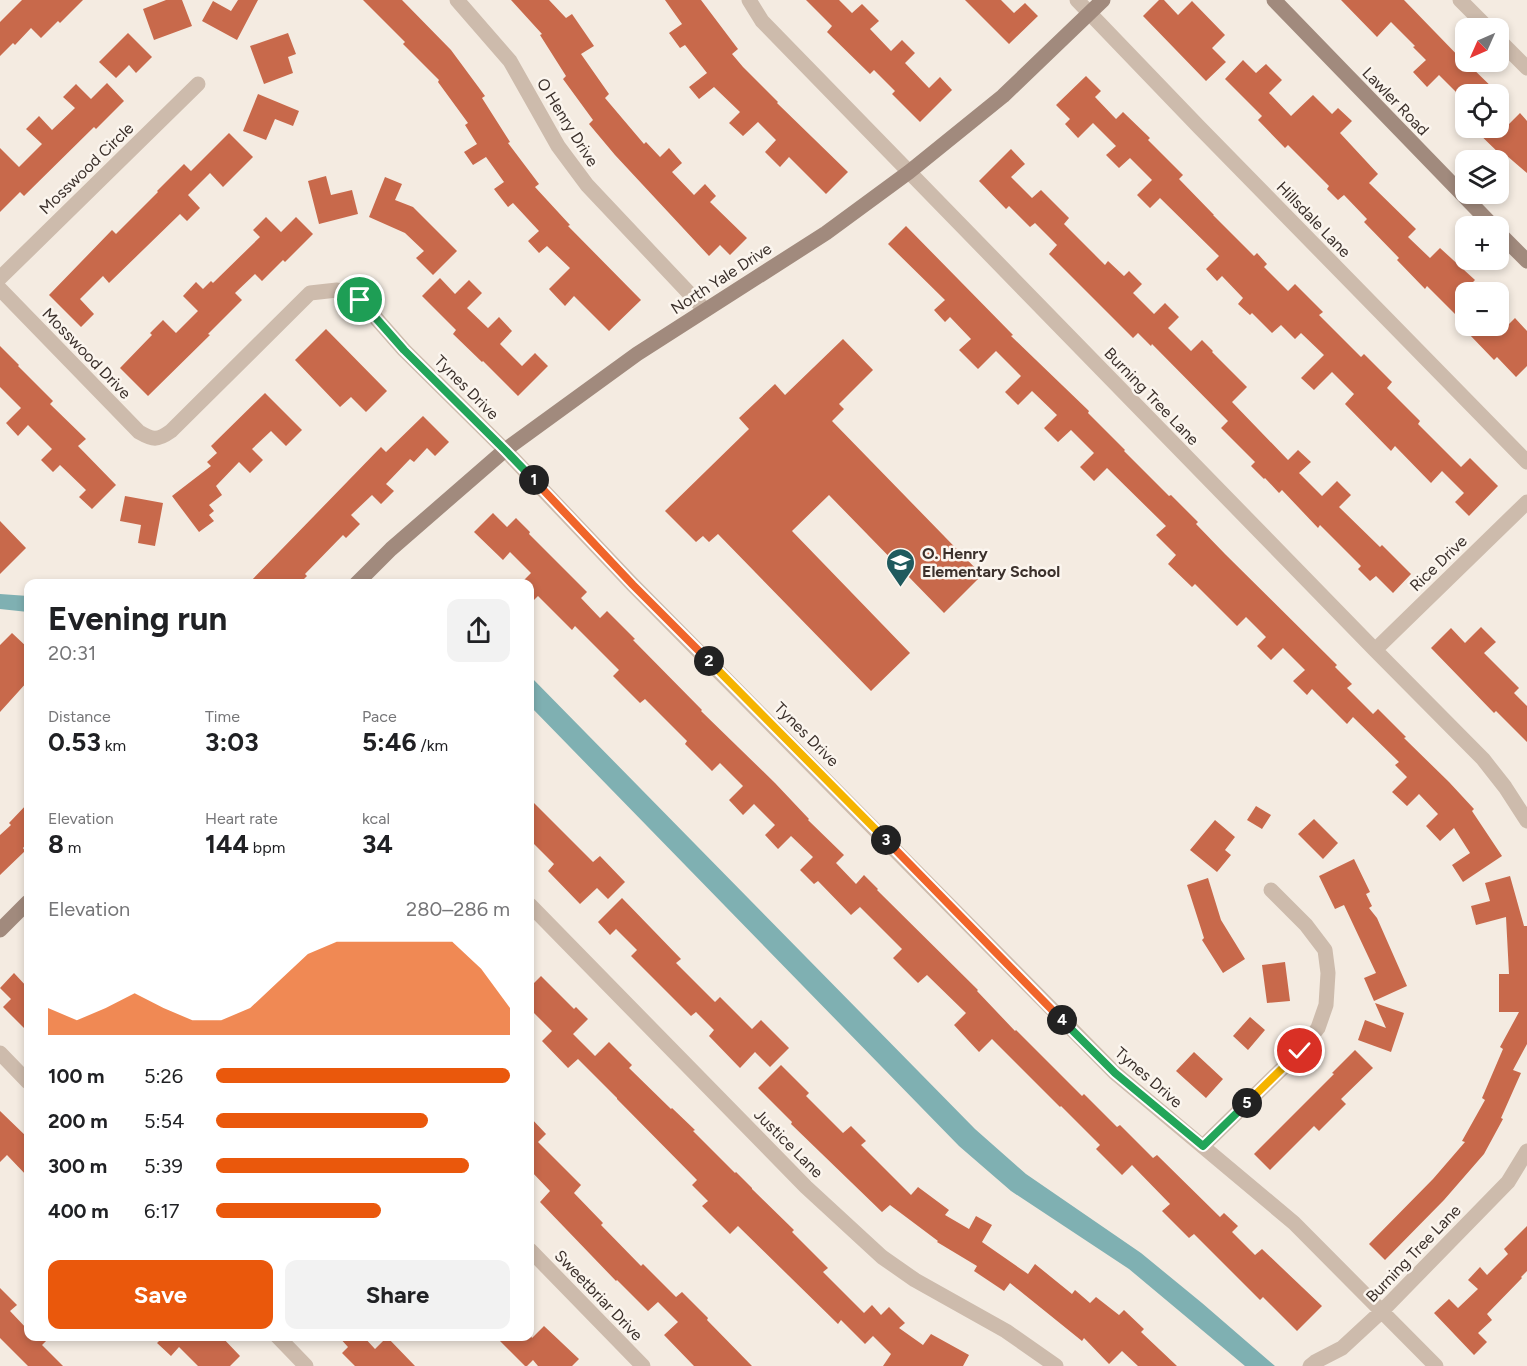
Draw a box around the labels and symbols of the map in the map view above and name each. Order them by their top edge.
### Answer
north arrow [1455,18,1509,72]
street label: Lawler Road [1358,63,1433,139]
street label: O Henry Drive [533,74,602,170]
street label: Mosswood Circle [35,118,138,218]
street label: Hillsdale Lane [1273,177,1355,261]
street label: North Yale Drive [667,239,775,318]
pin [334,274,385,325]
street label: Mosswood Drive [38,304,135,403]
street label: Burning Tree Lane [1100,344,1203,449]
street label: Tynes Drive [431,351,503,424]
pin: 1 [519,465,549,495]
street label: Rice Drive [1406,531,1471,595]
place label: O. Henry Elementary School [922,544,1060,581]
school or university icon: O. Henry Elementary School [885,546,917,588]
pin: 2 [694,646,724,676]
street label: Tynes Drive [771,698,843,771]
pin: 3 [871,825,901,855]
pin: 4 [1047,1005,1077,1035]
pin [1274,1025,1325,1076]
street label: Tynes Drive [1111,1043,1186,1112]
pin: 5 [1232,1088,1262,1118]
street label: Justice Lane [750,1105,827,1182]
street label: Burning Tree Lane [1362,1200,1465,1306]
street label: Sweetbriar Drive [551,1246,647,1345]

